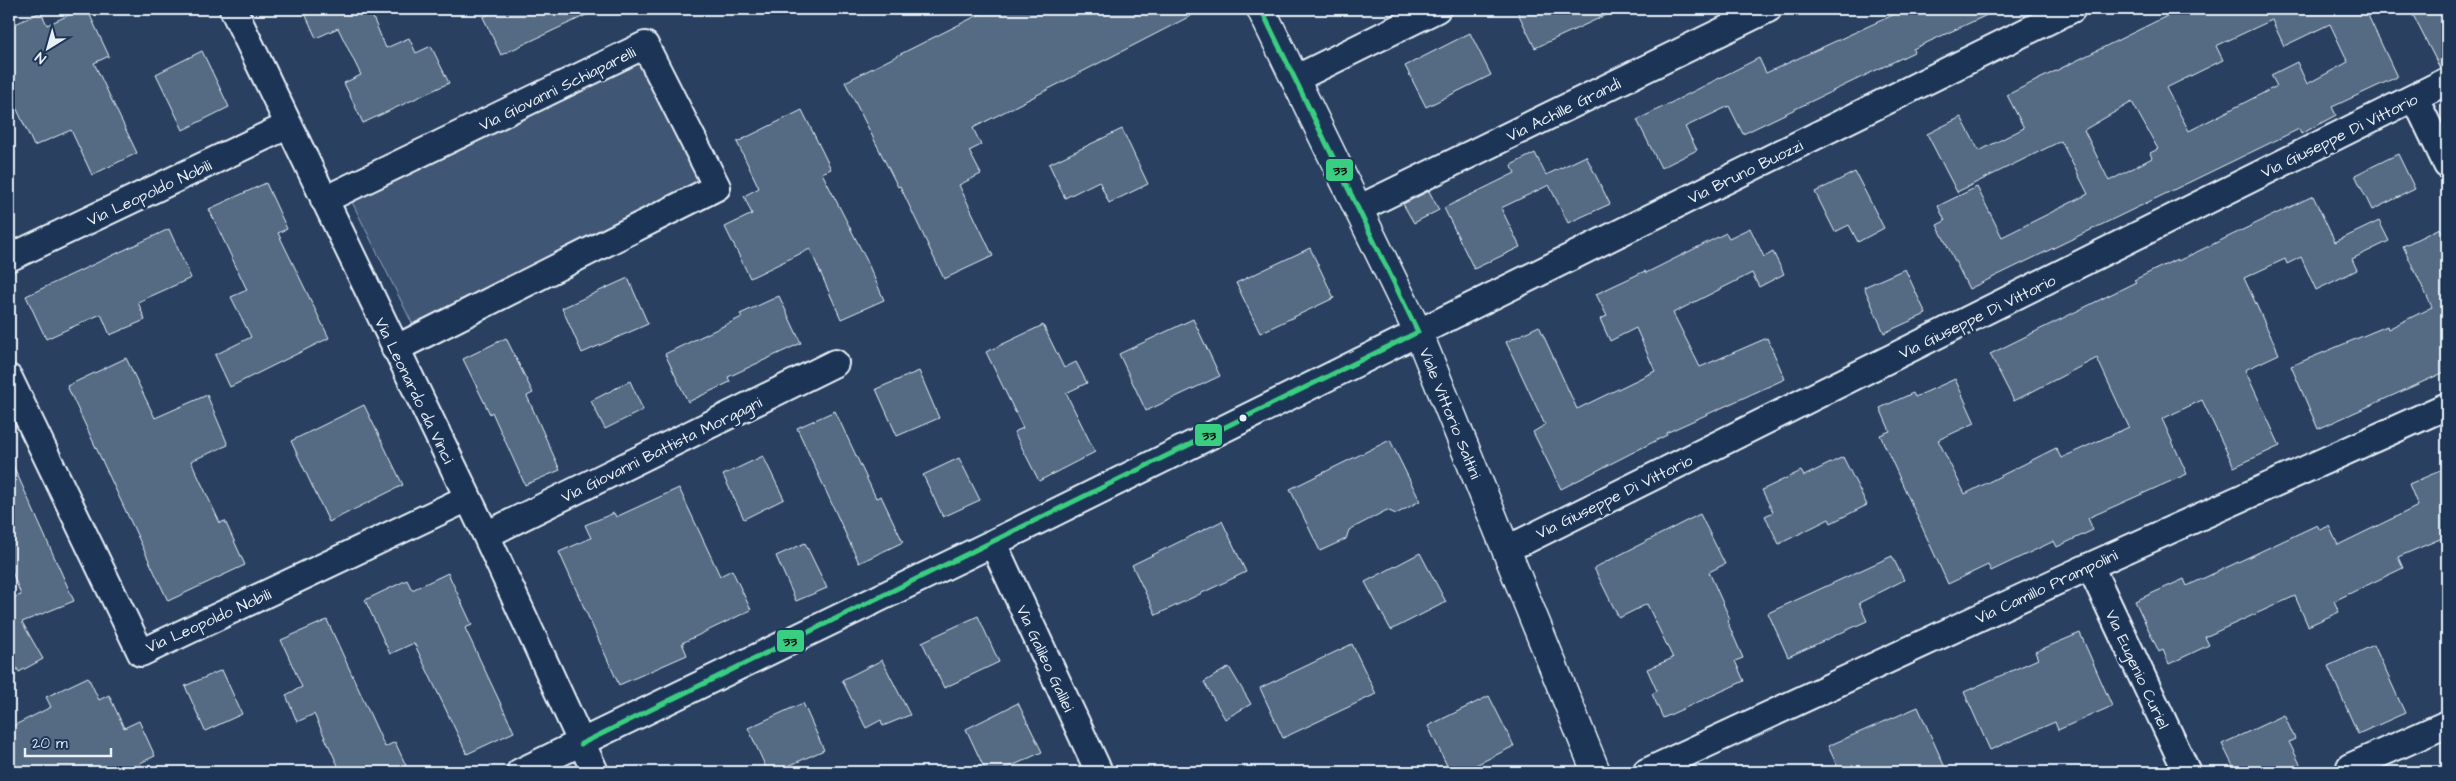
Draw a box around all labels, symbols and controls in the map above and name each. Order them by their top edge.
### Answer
north arrow [22,22,72,72]
street label: Via Giovanni Schiaparelli [475,41,640,136]
text: N [31,47,50,68]
street label: Via Achille Grandi [1503,72,1625,147]
street label: Via Giuseppe Di Vittorio [2257,88,2422,183]
street label: Via Bruno Buozzi [1684,134,1807,209]
street label: Via Leopoldo Nobili [84,154,216,231]
line badge: 33 [1325,158,1354,182]
text: 33 [1332,161,1348,181]
street label: Via Giuseppe Di Vittorio [1895,269,2060,364]
street label: Via Leonardo da Vinci [369,314,459,468]
street label: Viale Vittorio Saltini [1414,345,1487,483]
street label: Via Giovanni Battista Morgagni [557,391,766,509]
unlabelled marker [1238,413,1248,423]
line badge: 33 [1194,423,1223,447]
text: 33 [1201,426,1217,446]
street label: Via Giuseppe Di Vittorio [1532,449,1697,544]
street label: Via Camillo Prampolini [1972,544,2122,630]
street label: Via Leopoldo Nobili [142,583,275,658]
street label: Via Galileo Galilei [1011,601,1080,716]
street label: Via Eugenio Curiel [2099,606,2174,733]
line badge: 33 [776,629,805,653]
text: 33 [782,632,798,652]
scale bar [25,726,111,758]
text: 20 m [32,733,68,754]

